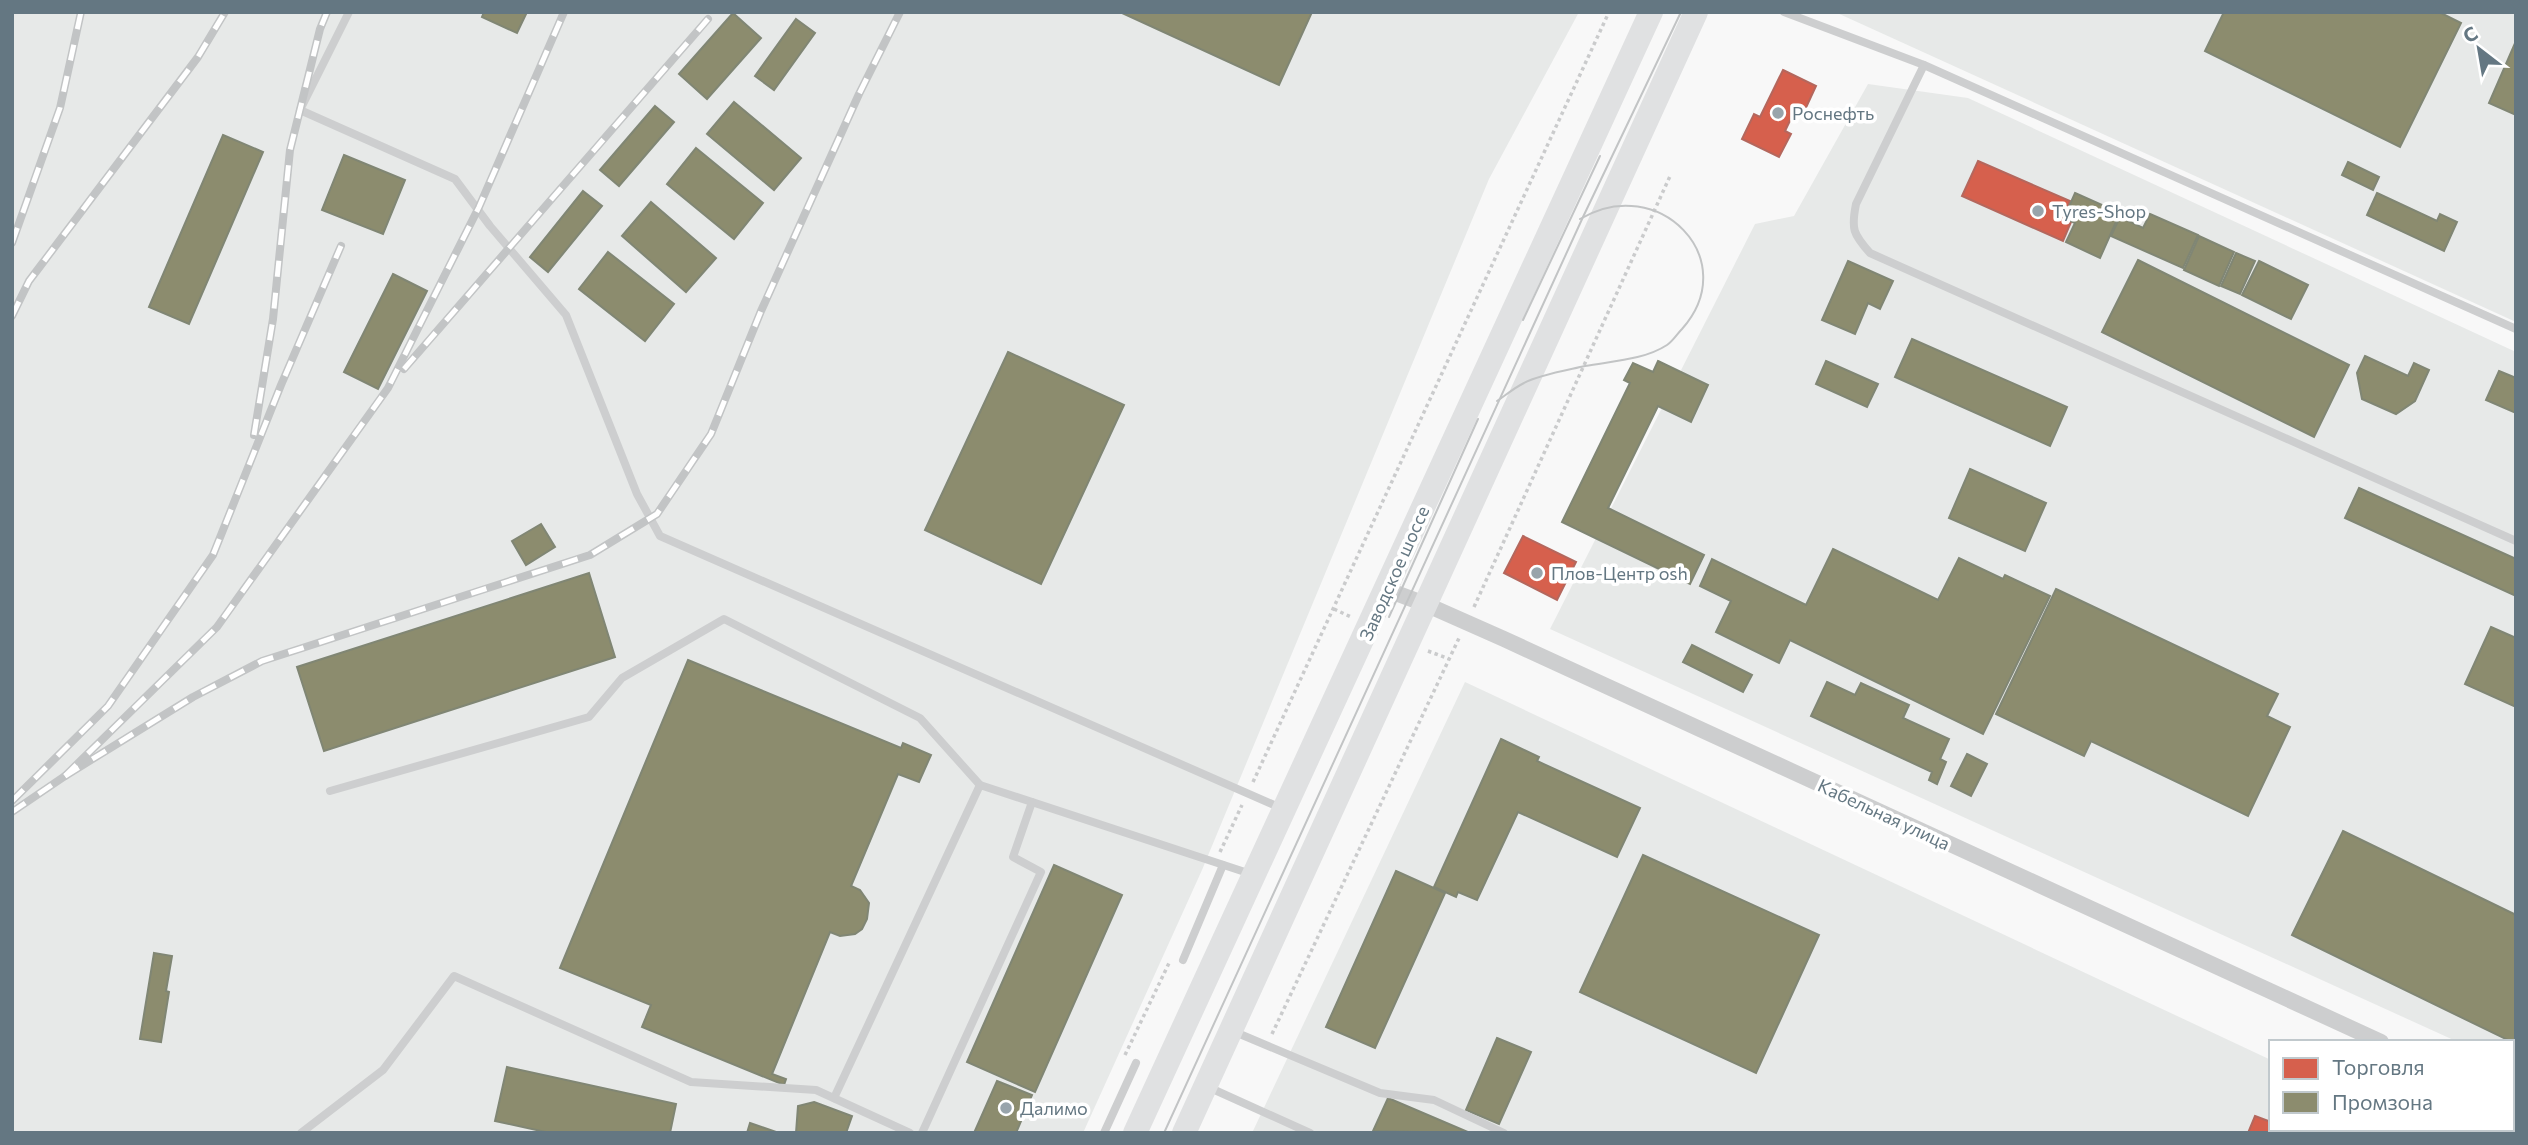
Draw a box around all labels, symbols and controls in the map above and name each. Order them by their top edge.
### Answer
north arrow [2444,14,2514,84]
text: С [2458,21,2481,47]
place label: Роснефть [1792,102,1874,124]
marker: Роснефть [1770,105,1786,121]
place label: Tyres-Shop [2052,200,2146,222]
marker: Tyres-Shop [2030,203,2046,219]
street label: Заводское шоссе [1354,502,1434,644]
place label: Плов-Центр osh [1551,562,1688,584]
marker: Плов-Центр osh [1529,565,1545,581]
street label: Кабельная улица [1814,774,1954,854]
legend [2269,1040,2514,1131]
text: Торговля [2332,1054,2425,1079]
text: Промзона [2332,1089,2433,1114]
place label: Далимо [1020,1097,1088,1119]
marker: Далимо [998,1100,1014,1116]

